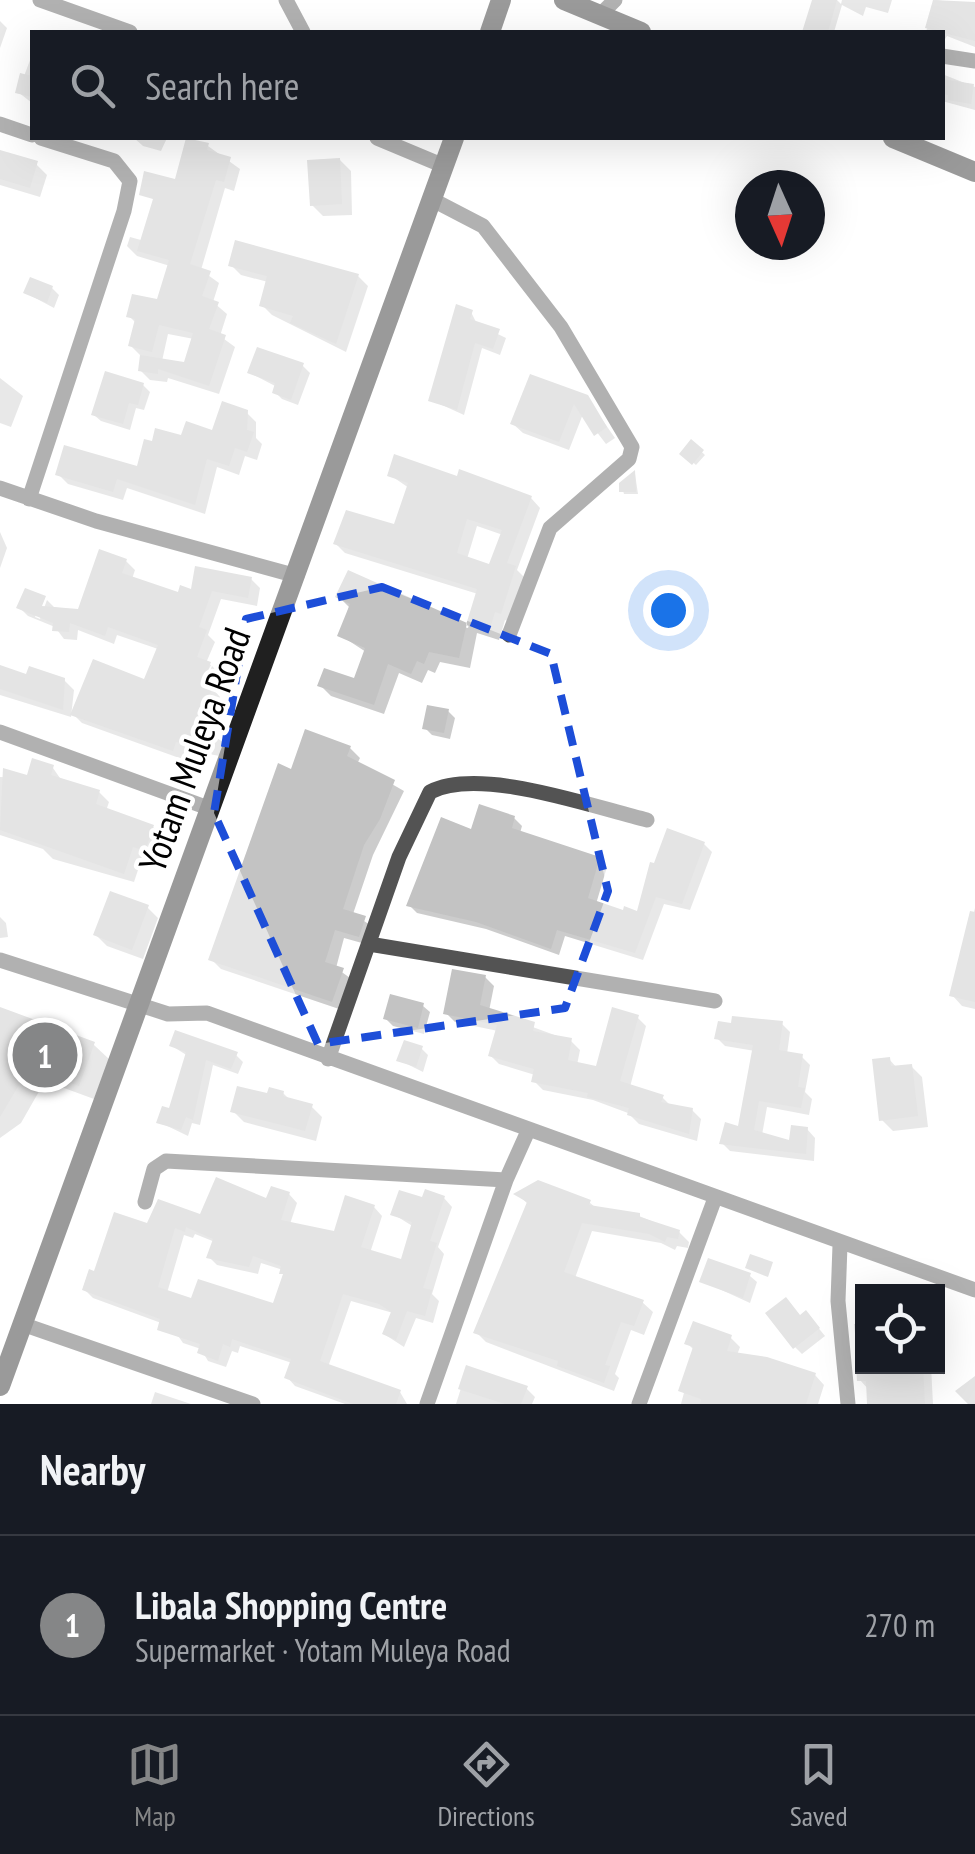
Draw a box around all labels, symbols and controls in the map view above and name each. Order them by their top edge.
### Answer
search box [30,30,945,140]
icon: search [65,58,120,113]
text: Search here [145,61,299,110]
north arrow [735,170,825,260]
your location [643,585,694,636]
street label: Yotam Muleya Road [127,621,260,878]
pin: 1 [12,1018,78,1092]
map controls [855,1284,945,1374]
button: locate [855,1284,945,1374]
text: Nearby [40,1442,145,1497]
text: Libala Shopping Centre [135,1580,447,1629]
text: 1 [65,1604,80,1646]
text: 270 m [864,1604,935,1646]
text: Supermarket · Yotam Muleya Road [135,1629,511,1671]
tab: Map [127,1737,182,1834]
tab: Directions [437,1737,535,1834]
tab: Saved [790,1737,848,1834]

